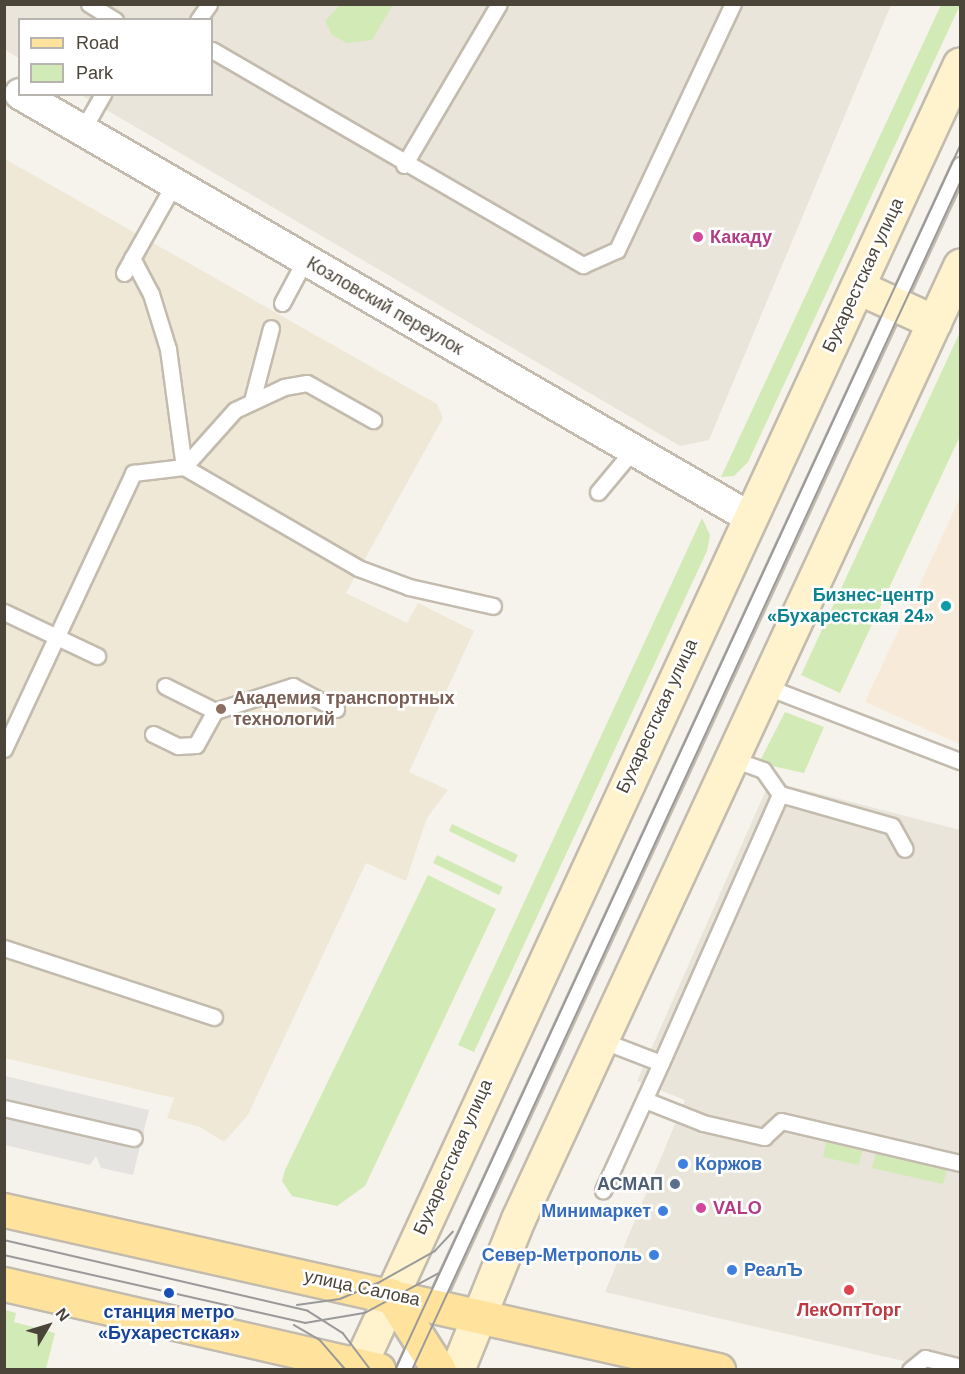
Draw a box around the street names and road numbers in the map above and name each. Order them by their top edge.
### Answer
street label: Бухарестская улица [818,194,908,356]
street label: Козловский переулок [303,252,467,360]
street label: Бухарестская улица [612,635,702,797]
street label: Бухарестская улица [409,1076,497,1238]
street label: улица Салова [302,1265,422,1311]

